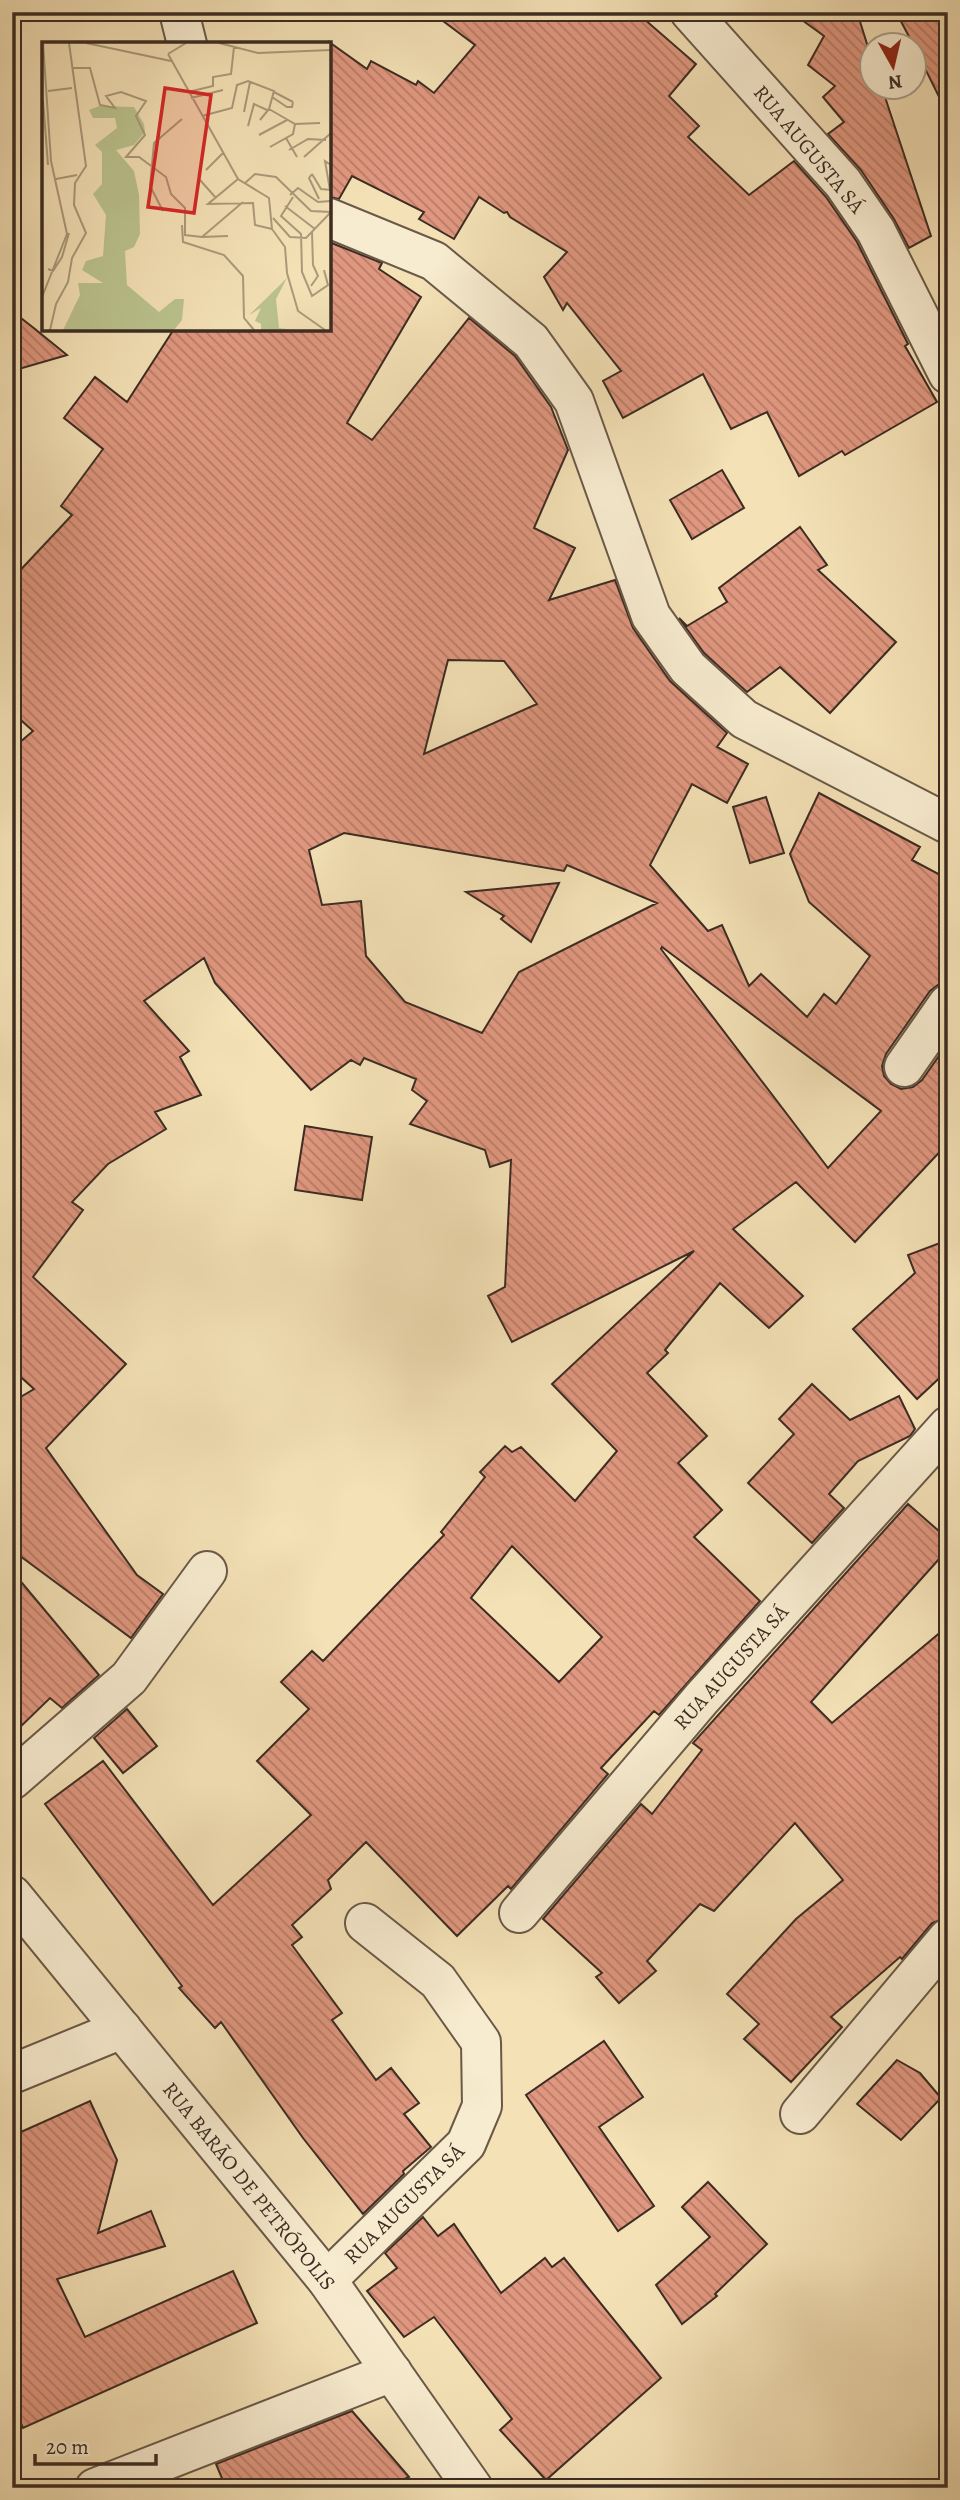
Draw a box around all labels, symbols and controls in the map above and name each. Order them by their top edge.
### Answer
north arrow [858,32,928,102]
inset map [42,42,331,331]
text: N [886,68,904,96]
street label: RUA AUGUSTA SÁ [747,79,871,220]
street label: RUA AUGUSTA SÁ [667,1598,795,1736]
street label: RUA BARÃO DE PETRÓPOLIS [156,2076,342,2296]
street label: RUA AUGUSTA SÁ [338,2137,471,2270]
scale bar [35,2423,156,2467]
text: 20 m [46,2433,89,2461]

